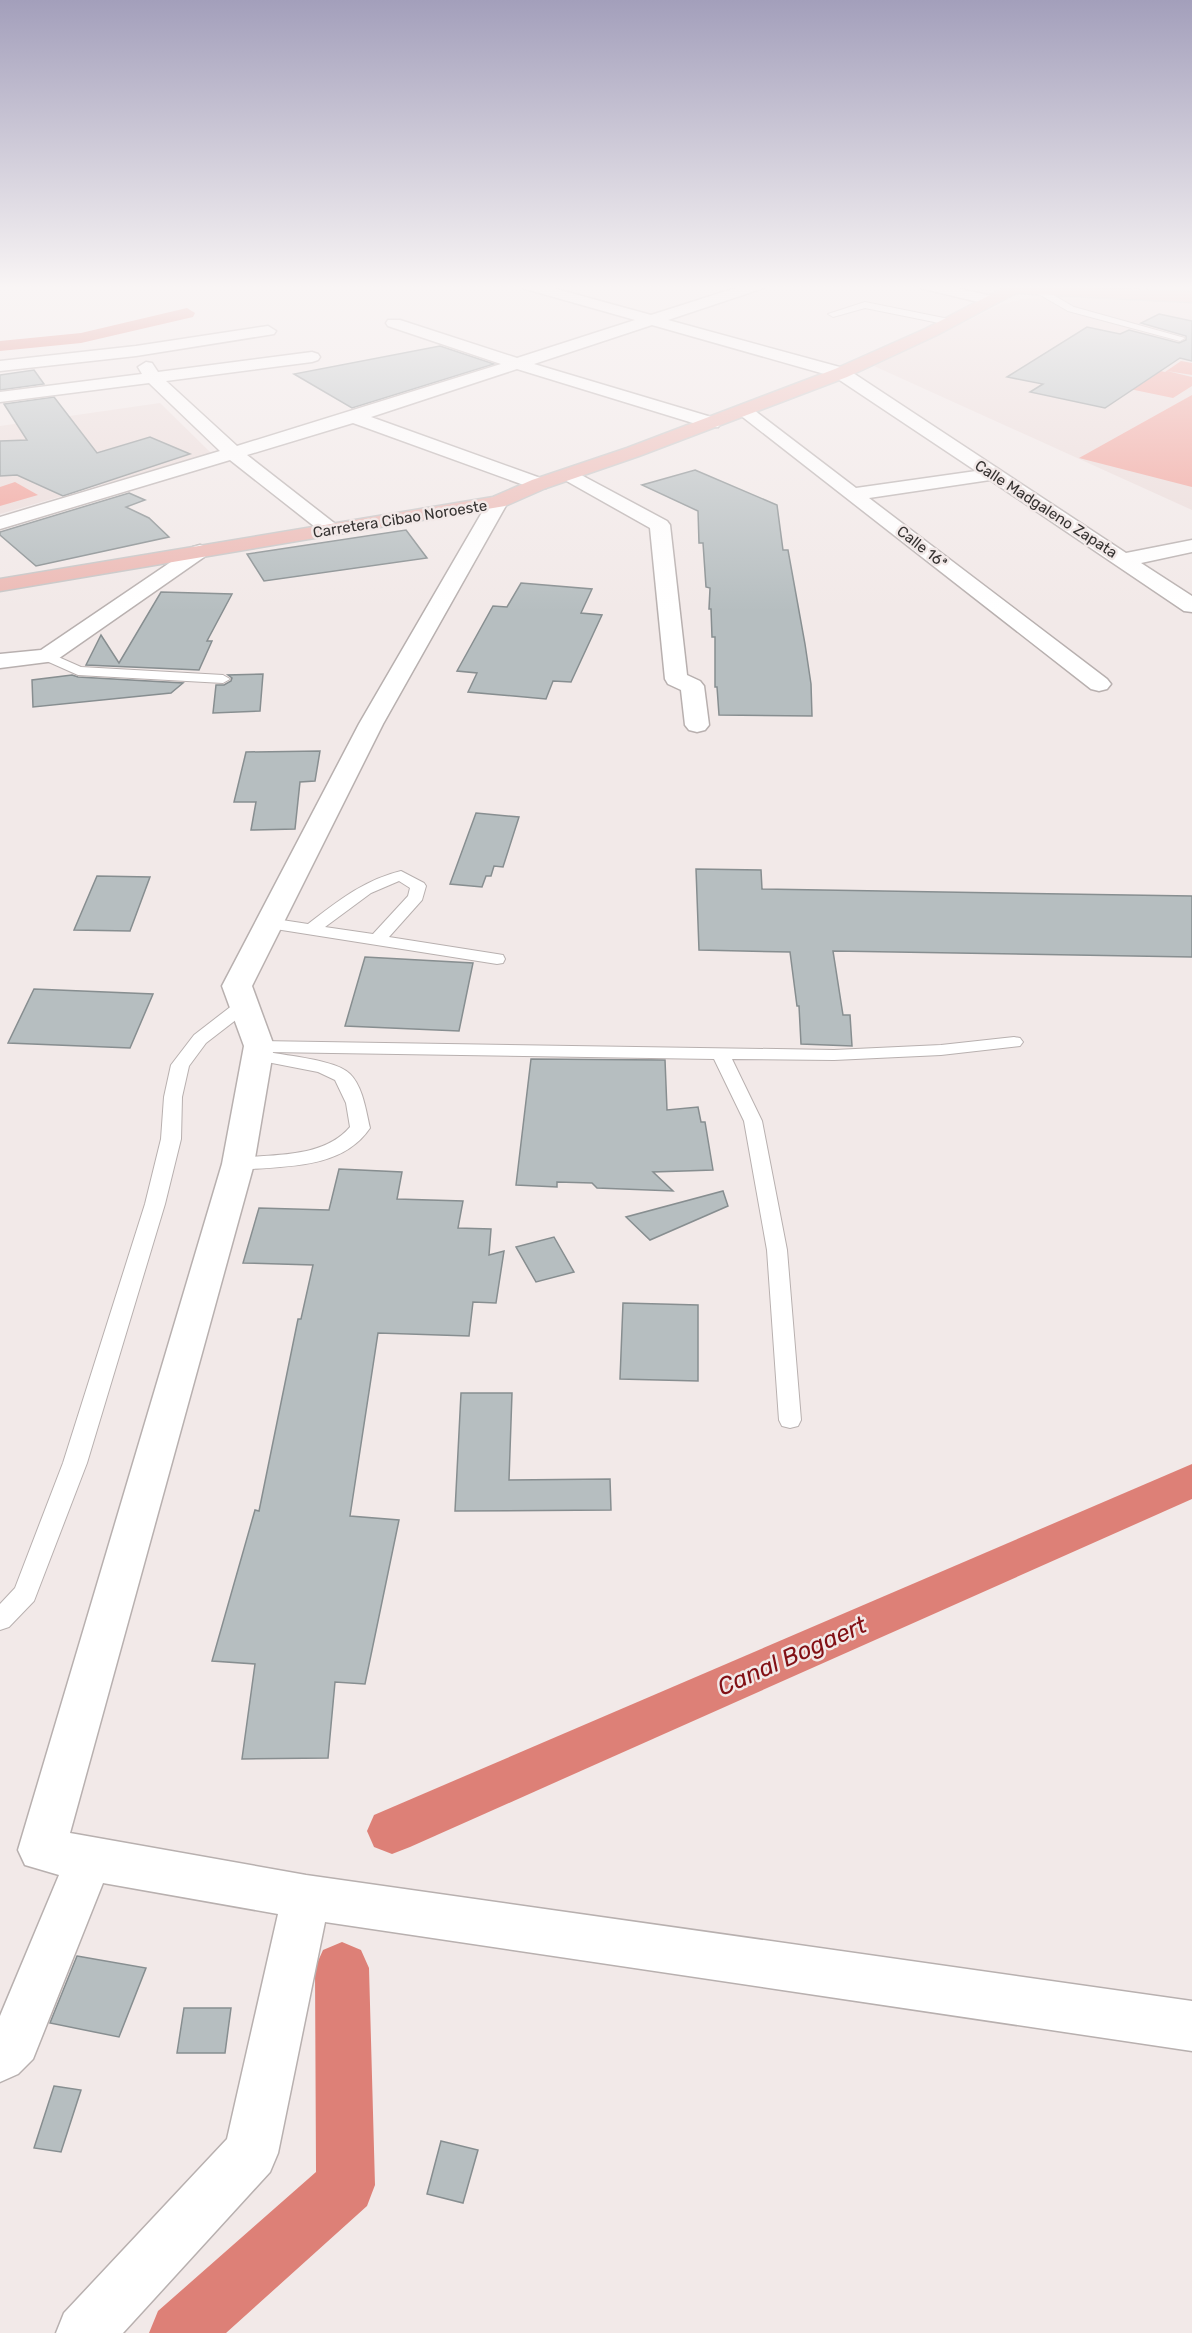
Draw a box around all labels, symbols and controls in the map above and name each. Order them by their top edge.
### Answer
street label: Calle Madgaleno Zapata [971,456,1121,562]
street label: Carretera Cibao Noroeste [312,496,488,542]
street label: Calle 16ª [893,522,951,572]
water label: Canal Bogaert [713,1610,872,1701]

